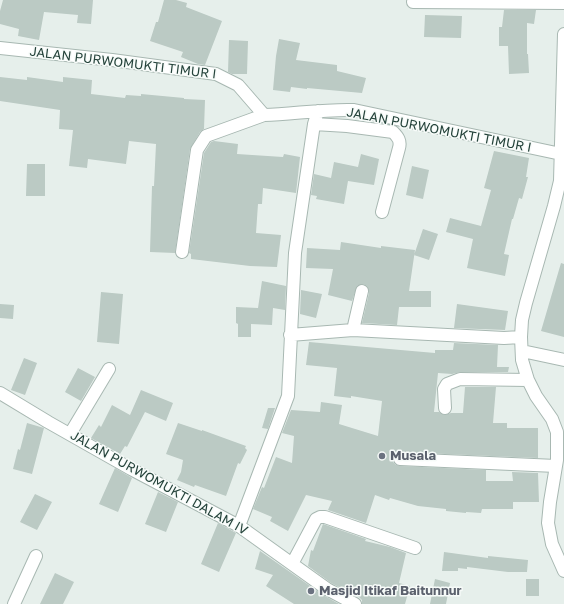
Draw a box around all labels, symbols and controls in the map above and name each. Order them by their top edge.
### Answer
street label: JALAN PURWOMUKTI TIMUR I [29,44,217,82]
street label: JALAN PURWOMUKTI TIMUR I [345,104,533,156]
street label: JALAN PURWOMUKTI DALAM IV [68,428,250,538]
place label: Musala [390,448,436,464]
marker: Musala [377,451,387,461]
place label: Masjid Itikaf Baitunnur [319,583,462,599]
marker: Masjid Itikaf Baitunnur [306,586,316,596]

